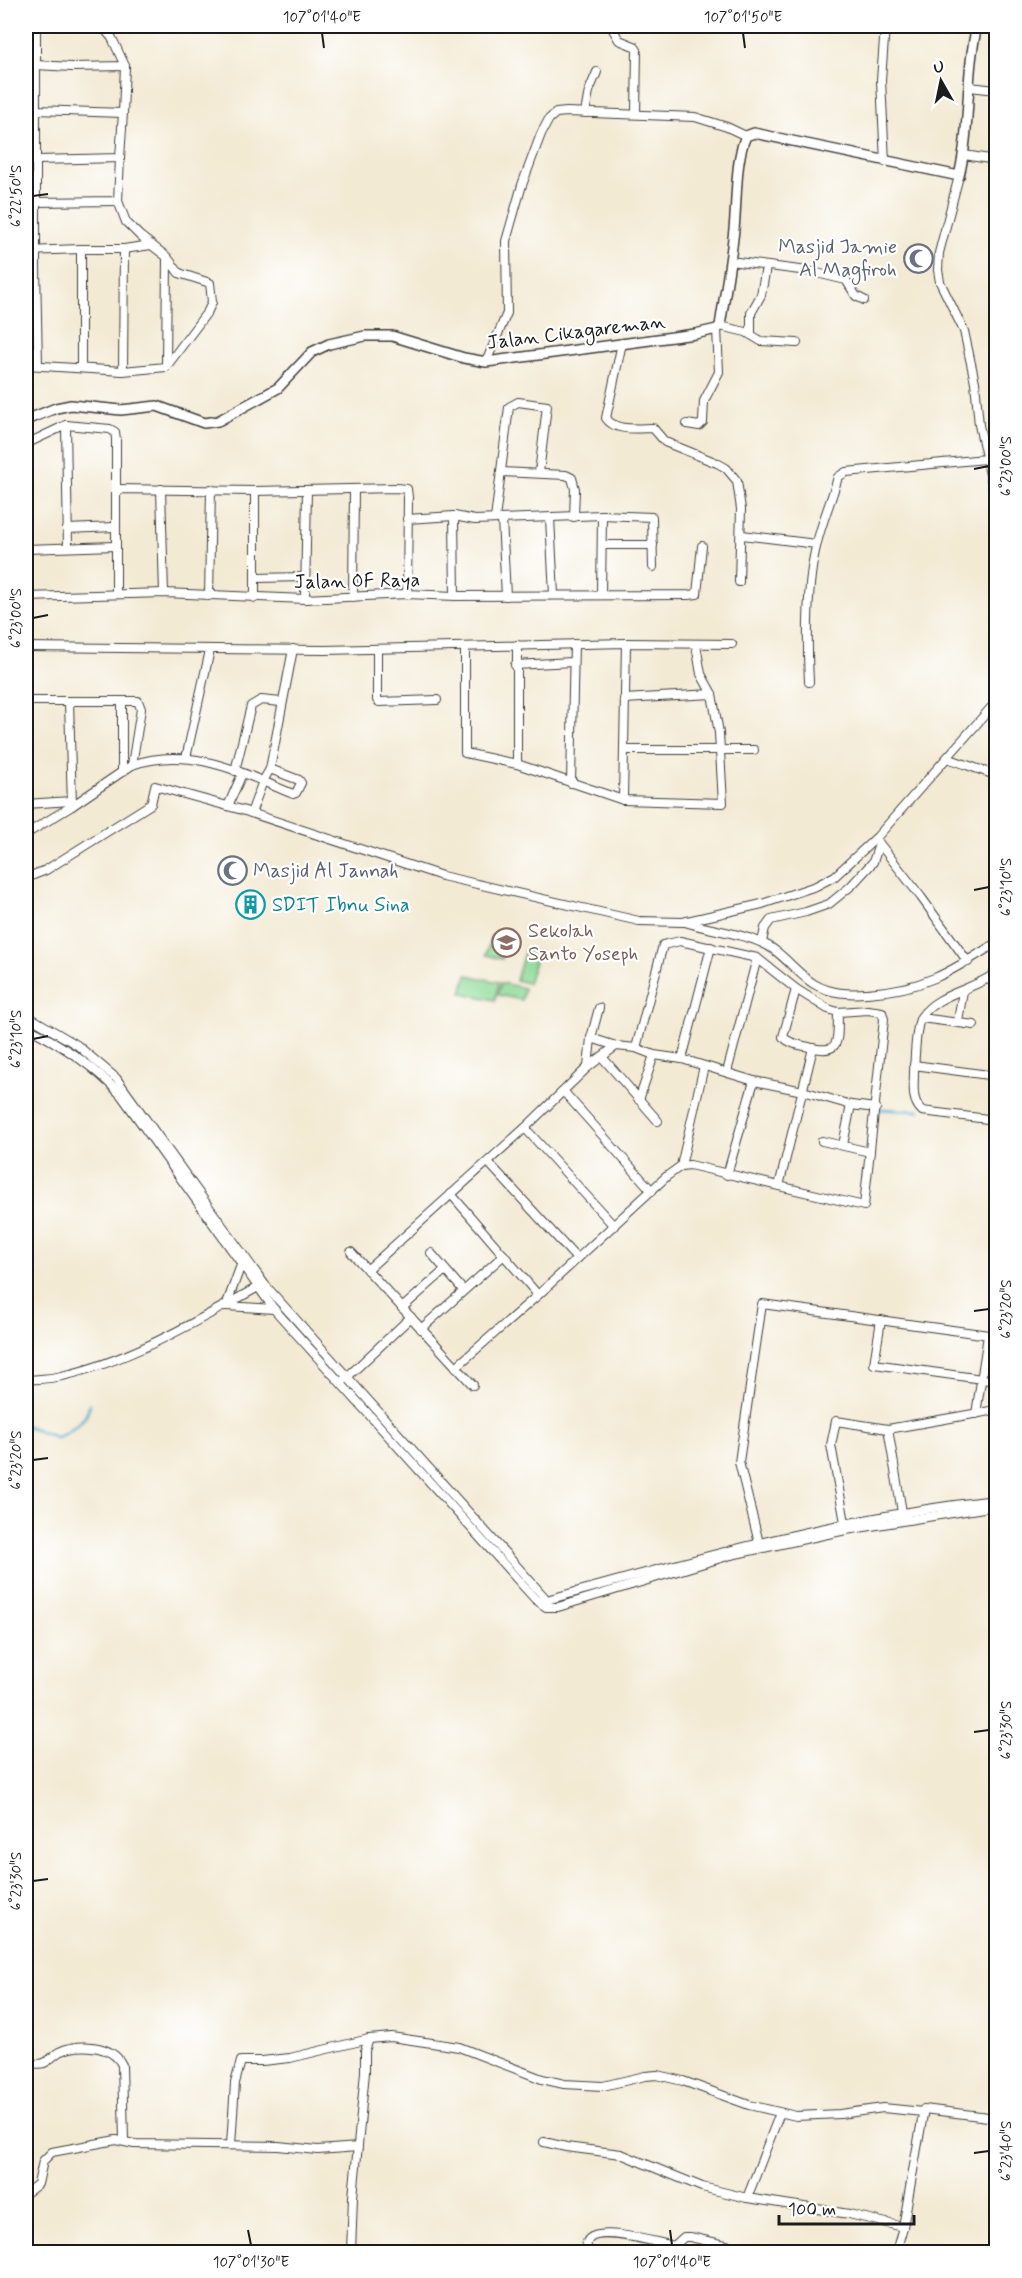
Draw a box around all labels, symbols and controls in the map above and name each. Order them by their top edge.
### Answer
text: 107°01'40"E [283,8,361,28]
text: 107°01'50"E [704,8,783,28]
north arrow [911,51,971,111]
text: U [932,56,946,79]
text: 6°22'50"S [7,165,27,227]
place label: Masjid Jamie Al Magfiroh [778,234,897,285]
mosque icon: Masjid Jamie Al Magfiroh [902,242,934,274]
street label: Jalan Cikagareman [485,308,667,358]
text: 6°23'00"S [997,436,1017,496]
street label: Jalan OF Raya [294,567,420,596]
text: 6°23'00"S [7,588,27,648]
mosque icon: Masjid Al Jannah [216,854,248,886]
place label: Masjid Al Jannah [253,858,399,885]
text: 6°23'10"S [997,858,1017,916]
building icon: SDIT Ibnu Sina [235,888,267,920]
place label: SDIT Ibnu Sina [272,892,410,919]
place label: Sekolah Santo Yoseph [528,918,639,968]
school or university icon: Sekolah Santo Yoseph [491,926,523,958]
text: 6°23'10"S [7,1010,27,1068]
text: 6°23'20"S [997,1279,1017,1339]
text: 6°23'20"S [7,1430,27,1490]
text: 6°23'30"S [997,1701,1017,1759]
text: 6°23'30"S [7,1852,27,1910]
text: 6°23'40"S [997,2121,1017,2181]
scale bar [779,2188,914,2226]
text: 100 m [788,2198,836,2222]
text: 107°01'30"E [213,2253,289,2273]
text: 107°01'40"E [633,2253,711,2273]

